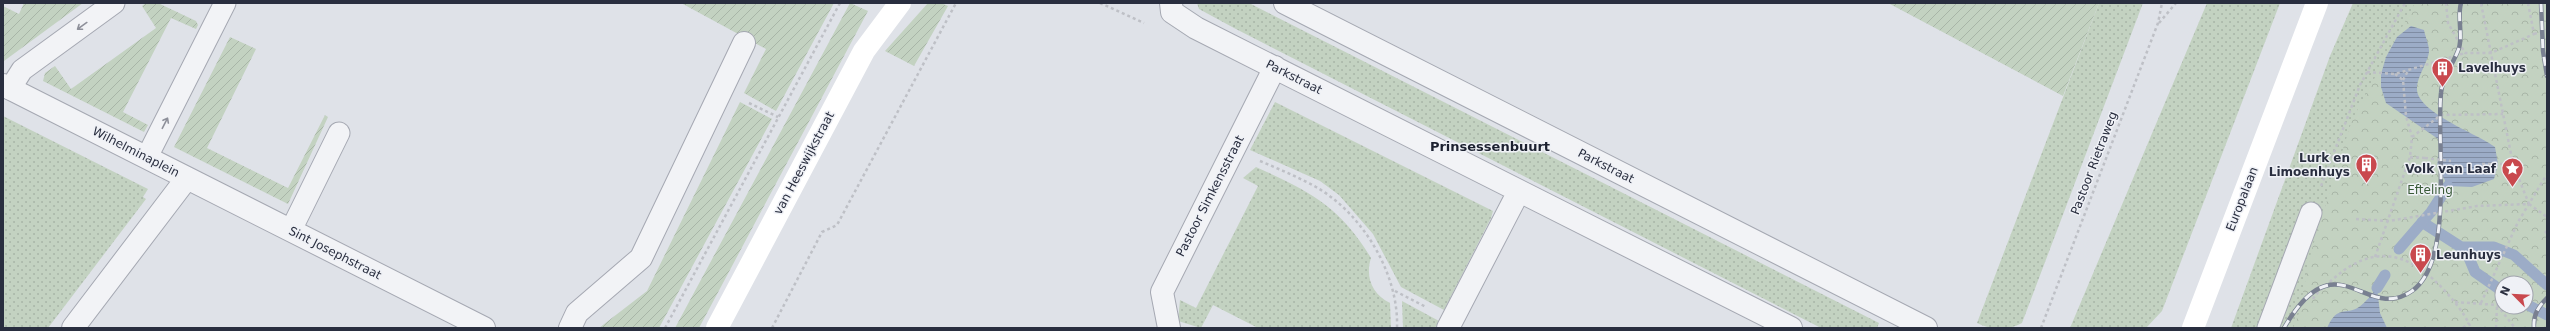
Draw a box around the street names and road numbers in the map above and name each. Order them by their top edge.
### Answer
street label: Parkstraat [1264,57,1325,97]
street label: van Heeswijkstraat [771,109,837,217]
street label: Pastoor Rietraweg [2068,109,2120,217]
street label: Wilhelminaplein [90,124,182,180]
street label: Pastoor Simkensstraat [1173,133,1247,259]
street label: Parkstraat [1576,146,1637,186]
street label: Europalaan [2223,165,2261,233]
street label: Sint Josephstraat [286,224,384,283]

